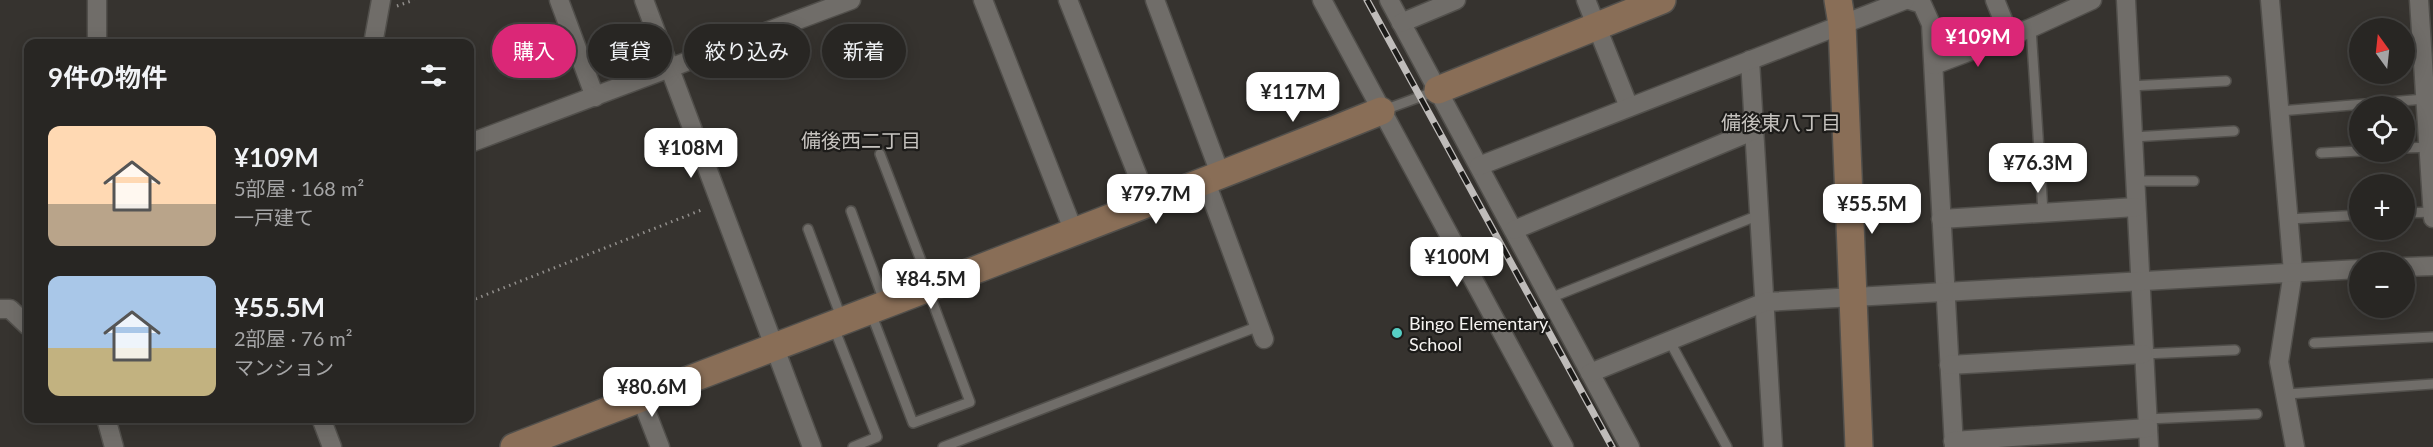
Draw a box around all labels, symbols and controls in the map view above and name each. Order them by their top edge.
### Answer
pin: ¥109M [1936,17,2020,68]
north arrow [2349,18,2415,84]
map controls [2349,18,2415,318]
chip: 購入 [492,24,576,78]
chip: 賃貸 [588,24,672,78]
chip: 絞り込み [684,24,810,78]
chip: 新着 [822,24,906,78]
text: ¥109M [1945,24,2011,48]
icon: filters [417,59,450,92]
text: 9件の物件 [48,61,167,93]
pin: ¥117M [1251,72,1335,123]
text: ¥117M [1260,79,1326,103]
button: locate [2349,96,2415,162]
district label: 備後東八丁目 [1721,110,1841,134]
pin: ¥108M [649,128,733,179]
district label: 備後西二丁目 [801,128,921,152]
text: ¥108M [658,135,724,159]
text: ¥109M [234,141,319,173]
pin: ¥76.3M [1989,143,2087,194]
icon: home [96,150,168,222]
text: ¥76.3M [2003,150,2073,174]
pin: ¥79.7M [1107,174,1205,225]
button: + [2349,174,2415,240]
text: 5部屋 · 168 m² [234,176,364,200]
text: ¥79.7M [1121,181,1191,205]
pin: ¥55.5M [1823,184,1921,235]
text: ¥55.5M [1837,191,1907,215]
text: 一戸建て [234,205,314,229]
pin: ¥100M [1415,237,1499,288]
text: ¥100M [1424,244,1490,268]
button: − [2349,252,2415,318]
pin: ¥84.5M [882,259,980,310]
text: ¥84.5M [896,266,966,290]
text: ¥55.5M [234,291,325,323]
icon: home [96,300,168,372]
place label: Bingo Elementary School [1409,312,1549,355]
text: 2部屋 · 76 m² [234,326,353,350]
marker: Bingo Elementary School [1390,326,1404,340]
text: マンション [234,355,334,379]
pin: ¥80.6M [603,367,701,418]
text: ¥80.6M [617,374,687,398]

